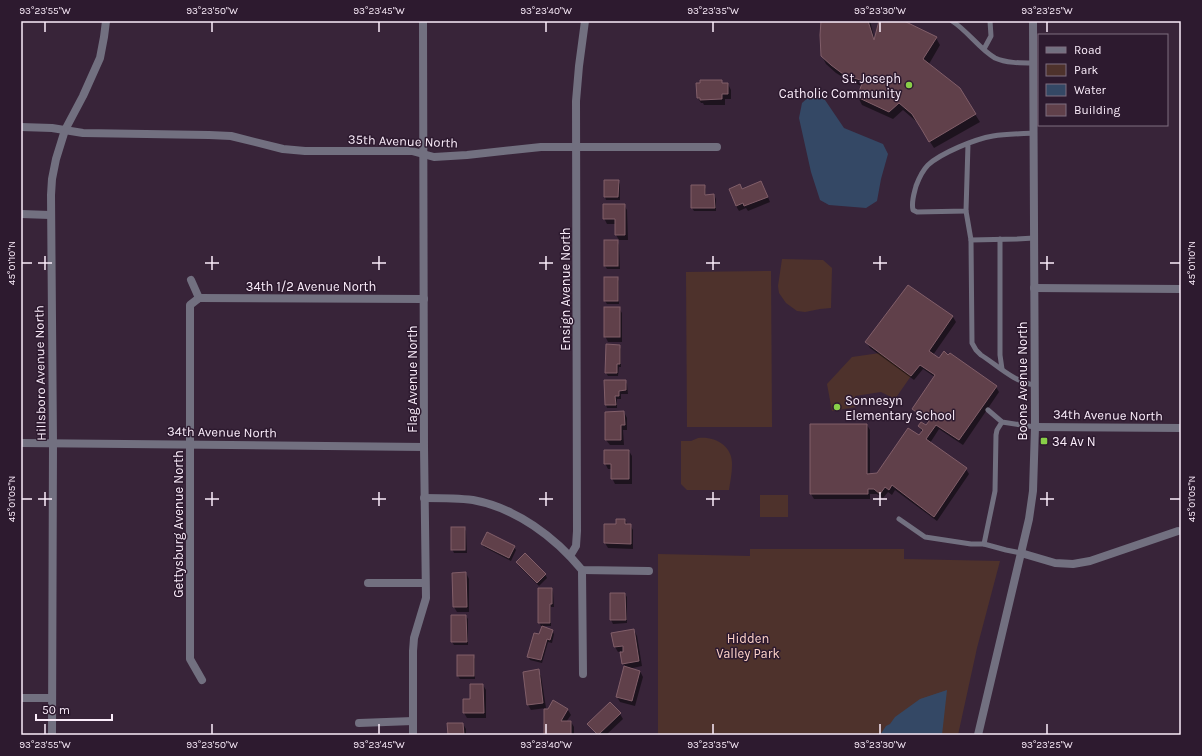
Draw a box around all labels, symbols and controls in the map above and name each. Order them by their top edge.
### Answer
text: 93°23'55"W [19,5,71,17]
text: 93°23'50"W [186,5,238,17]
text: 93°23'45"W [353,5,405,17]
text: 93°23'40"W [520,5,572,17]
text: 93°23'35"W [687,5,739,17]
text: 93°23'30"W [854,5,906,17]
text: 93°23'25"W [1021,5,1073,17]
legend [1038,34,1168,126]
text: Road [1074,43,1102,57]
text: Park [1074,63,1099,77]
place label: St. Joseph Catholic Community [779,71,901,101]
marker: St. Joseph Catholic Community [904,80,914,90]
text: Water [1074,83,1107,97]
text: Building [1074,103,1121,117]
street label: 35th Avenue North [348,132,458,150]
street label: Ensign Avenue North [558,227,573,351]
text: 45°01'10"N [6,241,18,285]
text: 45°01'10"N [1186,241,1198,285]
street label: 34th 1/2 Avenue North [246,279,376,294]
street label: Hillsboro Avenue North [31,305,49,441]
street label: Boone Avenue North [1015,321,1030,441]
street label: Flag Avenue North [405,325,420,433]
place label: Sonnesyn Elementary School [845,393,955,423]
marker: Sonnesyn Elementary School [832,402,842,412]
street label: 34th Avenue North [1053,407,1163,423]
street label: 34th Avenue North [167,424,277,440]
place label: 34 Av N [1052,434,1096,449]
marker: 34 Av N [1039,436,1049,446]
street label: Gettysburg Avenue North [171,450,186,598]
text: 45°01'05"N [6,476,18,522]
text: 45°01'05"N [1186,476,1198,522]
park label: Hidden Valley Park [716,631,780,661]
scale bar [36,696,112,722]
text: 50 m [42,703,70,717]
text: 93°23'55"W [19,739,71,751]
text: 93°23'50"W [186,739,238,751]
text: 93°23'45"W [353,739,405,751]
text: 93°23'40"W [520,739,572,751]
text: 93°23'35"W [687,739,739,751]
text: 93°23'30"W [854,739,906,751]
text: 93°23'25"W [1021,739,1073,751]

